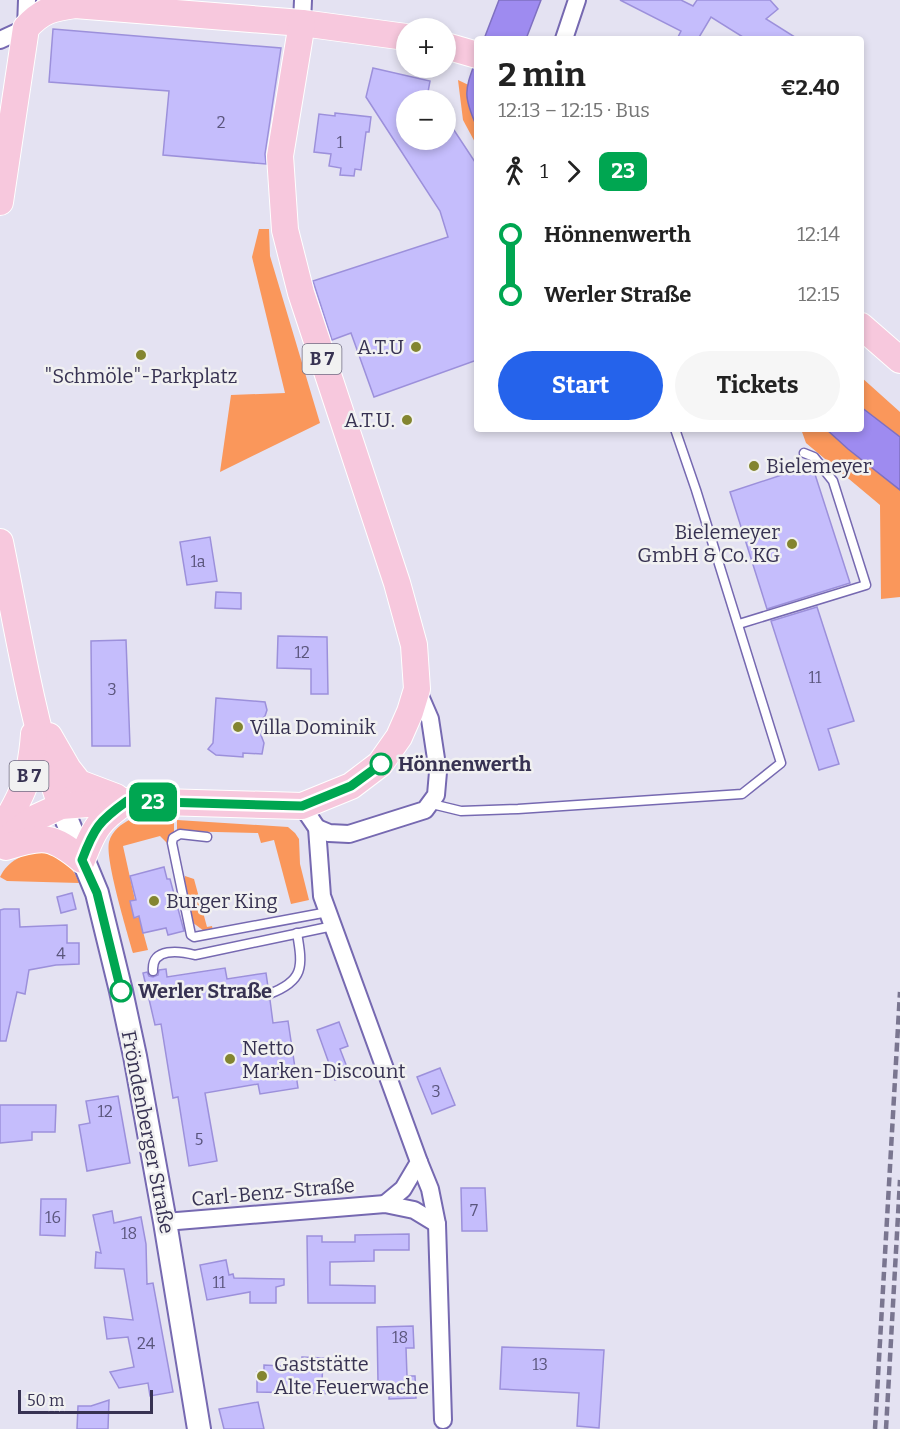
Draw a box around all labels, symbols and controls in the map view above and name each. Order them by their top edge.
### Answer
map controls [396,18,456,150]
button: + [396,18,456,78]
text: 2 min [498,55,586,95]
text: €2.40 [780,74,840,101]
button: − [396,90,456,150]
text: 12:13 – 12:15 · Bus [498,98,650,122]
house number: 2 [217,113,225,132]
house number: 1 [337,133,344,152]
icon: walk [498,155,531,188]
icon: forward [557,155,590,188]
text: 23 [611,158,635,184]
text: 1 [540,159,548,183]
text: Hönnenwerth [544,221,691,248]
text: 12:14 [797,222,840,246]
text: Werler Straße [544,281,691,308]
text: 12:15 [798,282,840,306]
place label: A.T.U [357,335,404,359]
marker: A.T.U [409,340,423,354]
road number: B 7 [302,344,342,374]
marker: "Schmöle"-Parkplatz [134,348,148,362]
button: Start [498,351,663,420]
button: Tickets [675,351,840,420]
place label: "Schmöle"-Parkplatz [45,364,237,388]
place label: A.T.U. [344,408,395,432]
marker: A.T.U. [400,413,414,427]
place label: Bielemeyer [766,454,872,478]
marker: Bielemeyer [747,459,761,473]
place label: Bielemeyer GmbH & Co. KG [637,520,780,567]
marker: Bielemeyer GmbH & Co. KG [785,537,799,551]
house number: 1a [190,552,206,571]
house number: 12 [294,643,310,662]
house number: 11 [809,668,822,687]
house number: 3 [107,680,117,699]
place label: Villa Dominik [250,715,376,739]
marker: Villa Dominik [231,720,245,734]
place label: Hönnenwerth [398,752,532,776]
marker: Hönnenwerth [370,753,392,775]
road number: B 7 [9,761,48,791]
line badge: 23 [126,782,180,822]
text: 23 [141,789,165,815]
place label: Burger King [166,889,278,913]
marker: Burger King [147,894,161,908]
house number: 4 [56,944,66,963]
place label: Werler Straße [138,979,272,1003]
marker: Werler Straße [110,980,132,1002]
street label: Fröndenberger Straße [117,1028,179,1236]
place label: Netto Marken-Discount [242,1036,406,1083]
marker: Netto Marken-Discount [223,1052,237,1066]
house number: 3 [431,1082,441,1101]
house number: 12 [97,1102,113,1121]
house number: 5 [195,1130,203,1149]
street label: Carl-Benz-Straße [190,1173,356,1211]
house number: 7 [470,1201,478,1220]
house number: 16 [45,1208,61,1227]
house number: 18 [121,1224,137,1243]
house number: 11 [213,1273,226,1292]
house number: 18 [392,1328,408,1347]
house number: 24 [137,1334,156,1353]
place label: Gaststätte Alte Feuerwache [274,1352,429,1399]
house number: 13 [532,1355,548,1374]
marker: Gaststätte Alte Feuerwache [255,1369,269,1383]
scale bar [18,1387,153,1414]
text: 50 m [27,1391,64,1410]

